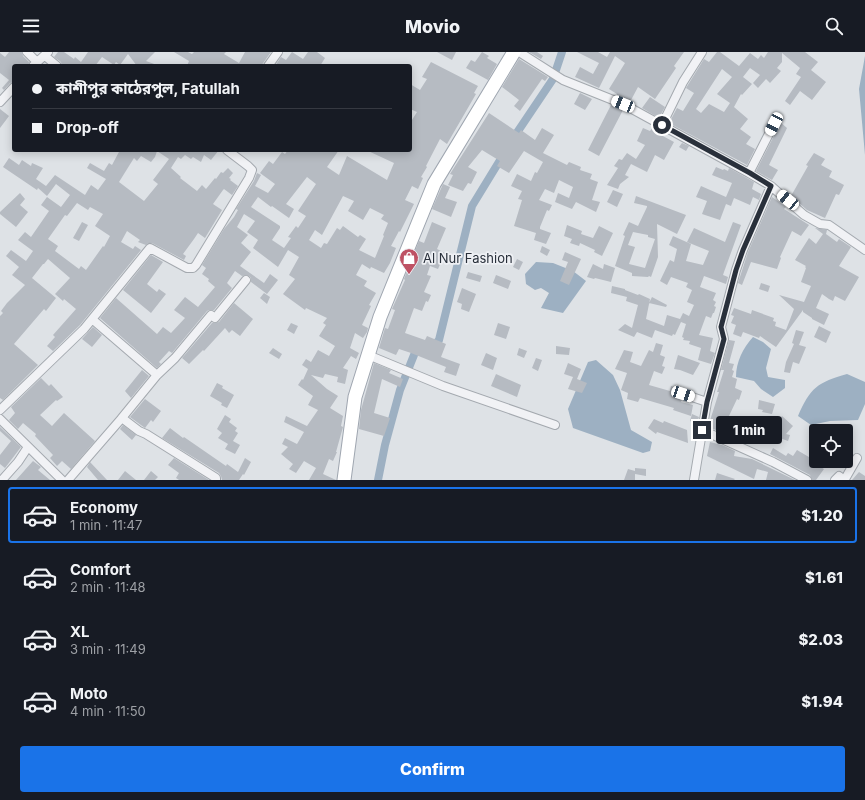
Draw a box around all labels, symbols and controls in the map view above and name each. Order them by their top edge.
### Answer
icon: menu [20,15,42,37]
icon: search [823,15,845,37]
text: Movio [405,16,460,37]
text: কাশীপুর কাঠেরপুল, Fatullah [56,79,240,98]
car [610,94,636,114]
car [763,111,785,137]
route start [653,116,671,134]
text: Drop-off [56,118,119,137]
car [775,188,801,212]
shop icon: Al Nur Fashion [398,247,420,275]
place label: Al Nur Fashion [423,250,513,266]
car [670,385,696,403]
callout: 1 min [716,416,782,444]
route end [693,421,711,439]
text: 1 min [733,422,765,438]
map controls [809,424,853,468]
button: locate [809,424,853,468]
icon: car [22,497,58,533]
text: Economy [70,498,138,517]
text: $1.20 [801,506,843,525]
text: 1 min · 11:47 [70,517,142,533]
icon: car [22,559,58,595]
text: Comfort [70,560,131,579]
text: $1.61 [805,568,843,587]
text: 2 min · 11:48 [70,579,146,595]
icon: car [22,621,58,657]
text: XL [70,622,90,641]
text: $2.03 [798,630,843,649]
text: 3 min · 11:49 [70,641,146,657]
icon: car [22,683,58,719]
text: Moto [70,684,108,703]
text: $1.94 [801,692,843,711]
text: 4 min · 11:50 [70,703,146,719]
button: Confirm [20,746,845,792]

